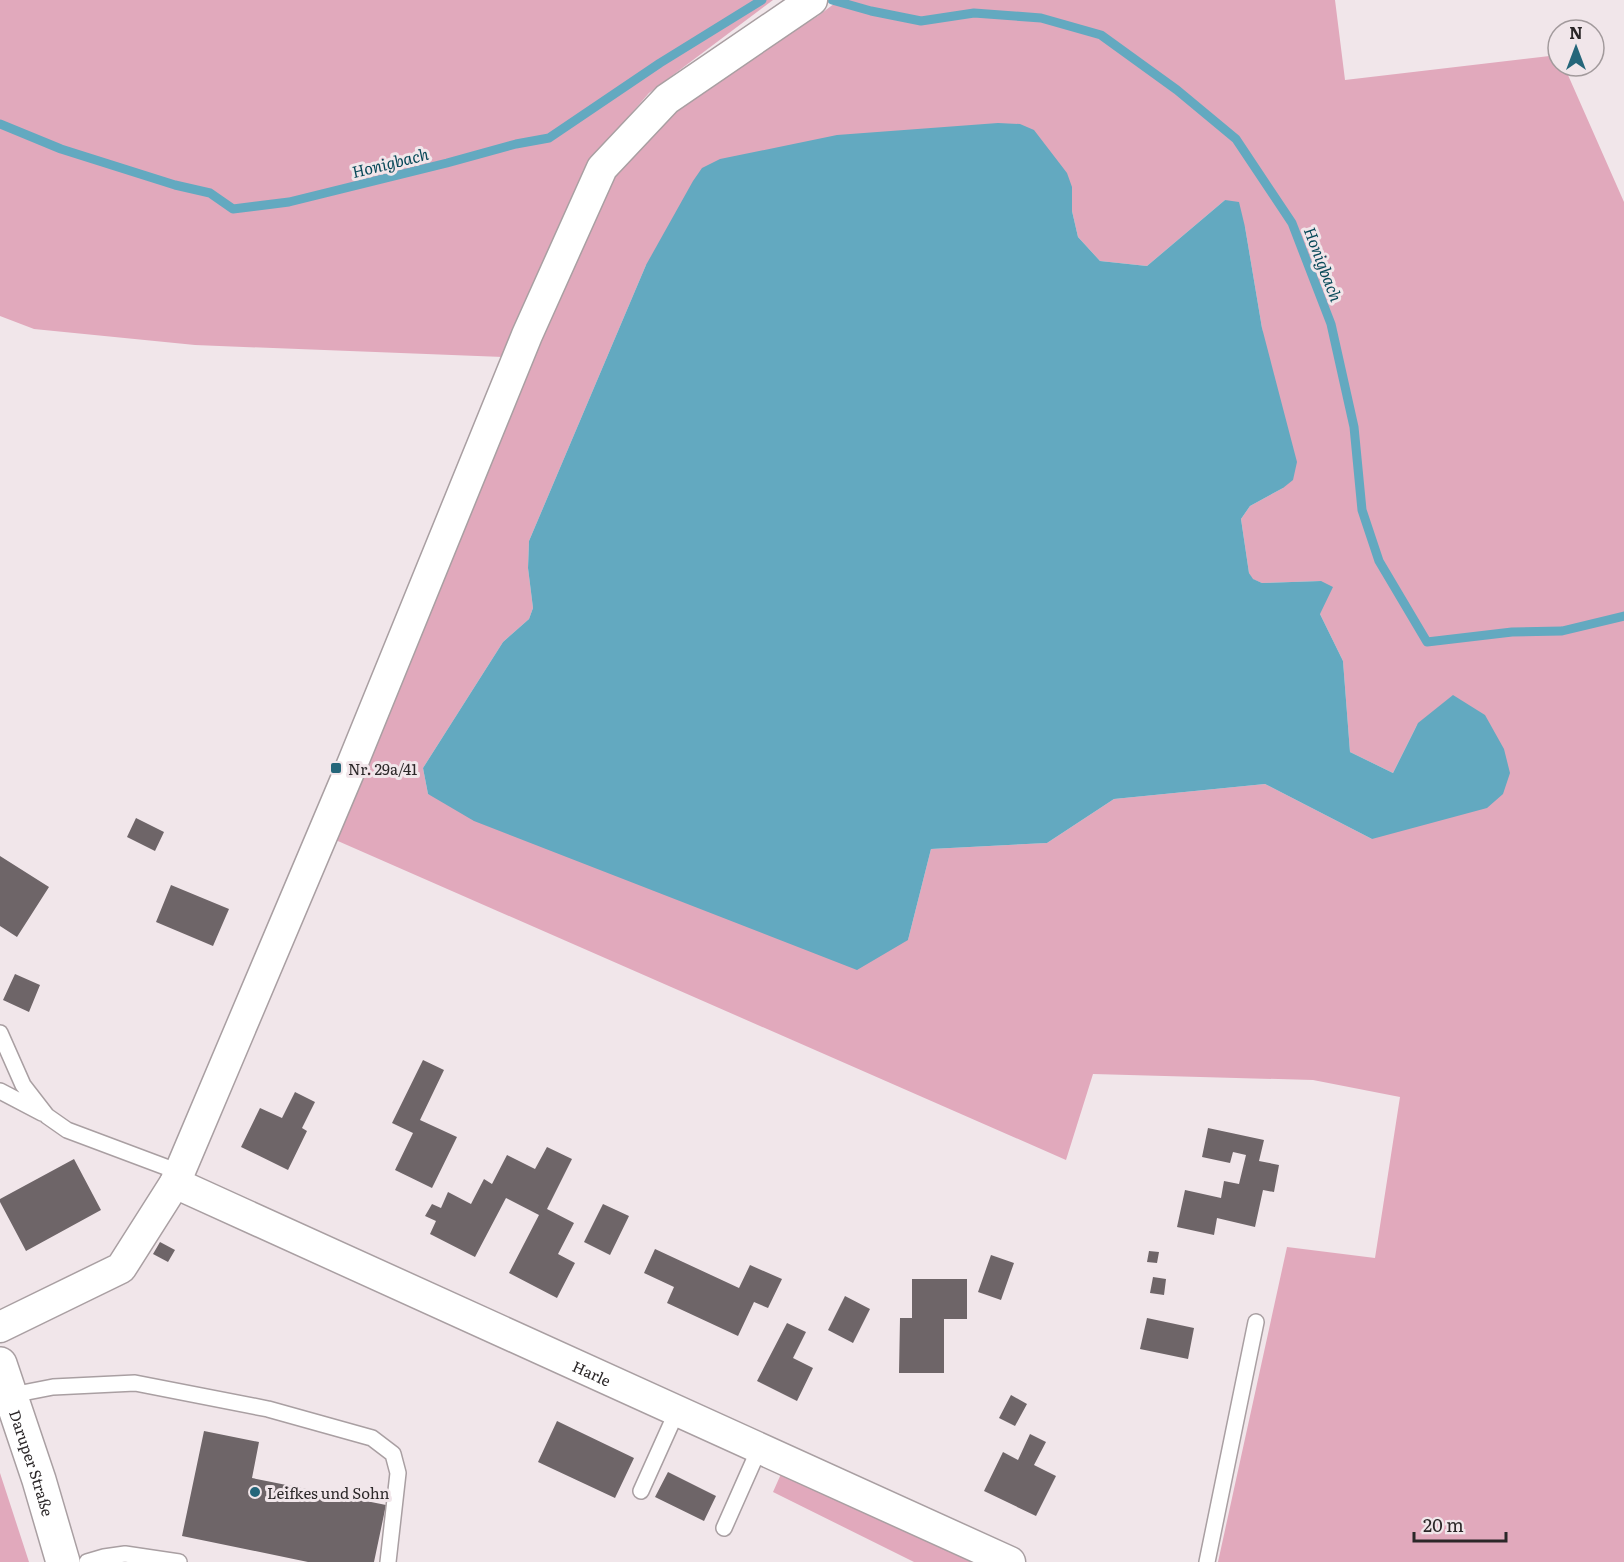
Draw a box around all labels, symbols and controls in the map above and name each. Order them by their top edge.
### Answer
north arrow [1546,18,1606,78]
text: N [1569,20,1583,44]
water label: Honigbach [349,141,431,183]
water label: Honigbach [1299,223,1349,305]
place label: Nr. 29a/41 [348,757,417,780]
marker: Nr. 29a/41 [329,761,343,775]
street label: Harle [569,1354,615,1391]
street label: Daruper Straße [5,1406,60,1519]
place label: Leifkes und Sohn [267,1481,390,1504]
marker: Leifkes und Sohn [248,1485,262,1499]
scale bar [1414,1505,1506,1543]
text: 20 m [1423,1511,1464,1538]

